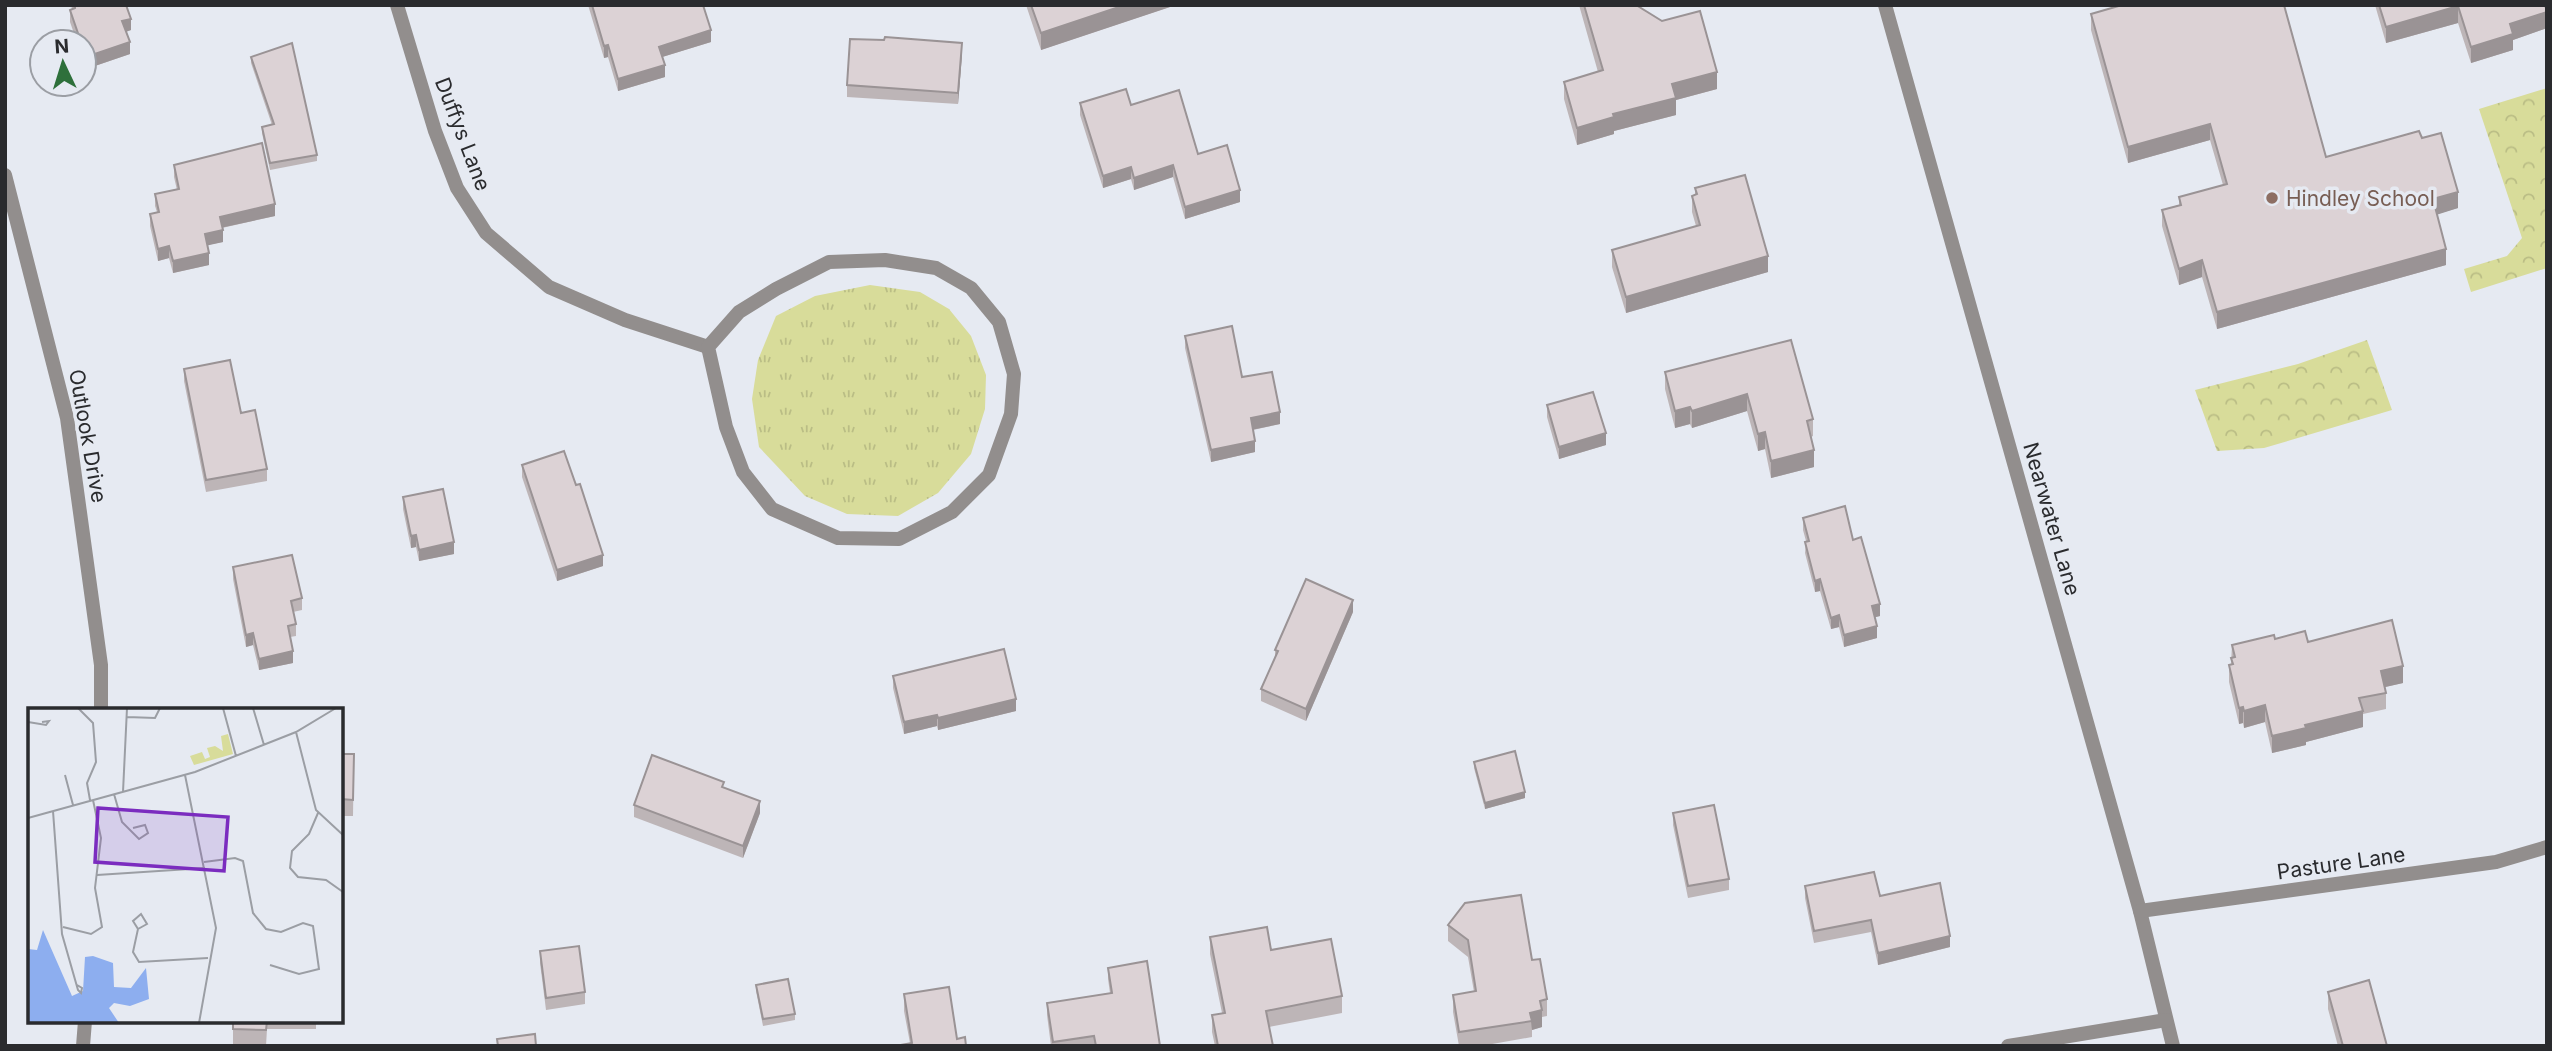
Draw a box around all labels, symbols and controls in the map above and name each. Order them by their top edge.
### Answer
north arrow [28,28,98,98]
text: N [54,35,70,59]
street label: Duffys Lane [430,74,496,194]
place label: Hindley School [2286,186,2435,211]
marker: Hindley School [2264,190,2280,206]
street label: Outlook Drive [64,367,112,505]
street label: Nearwater Lane [2018,440,2086,598]
inset map [28,708,343,1023]
street label: Pasture Lane [2275,842,2407,884]

